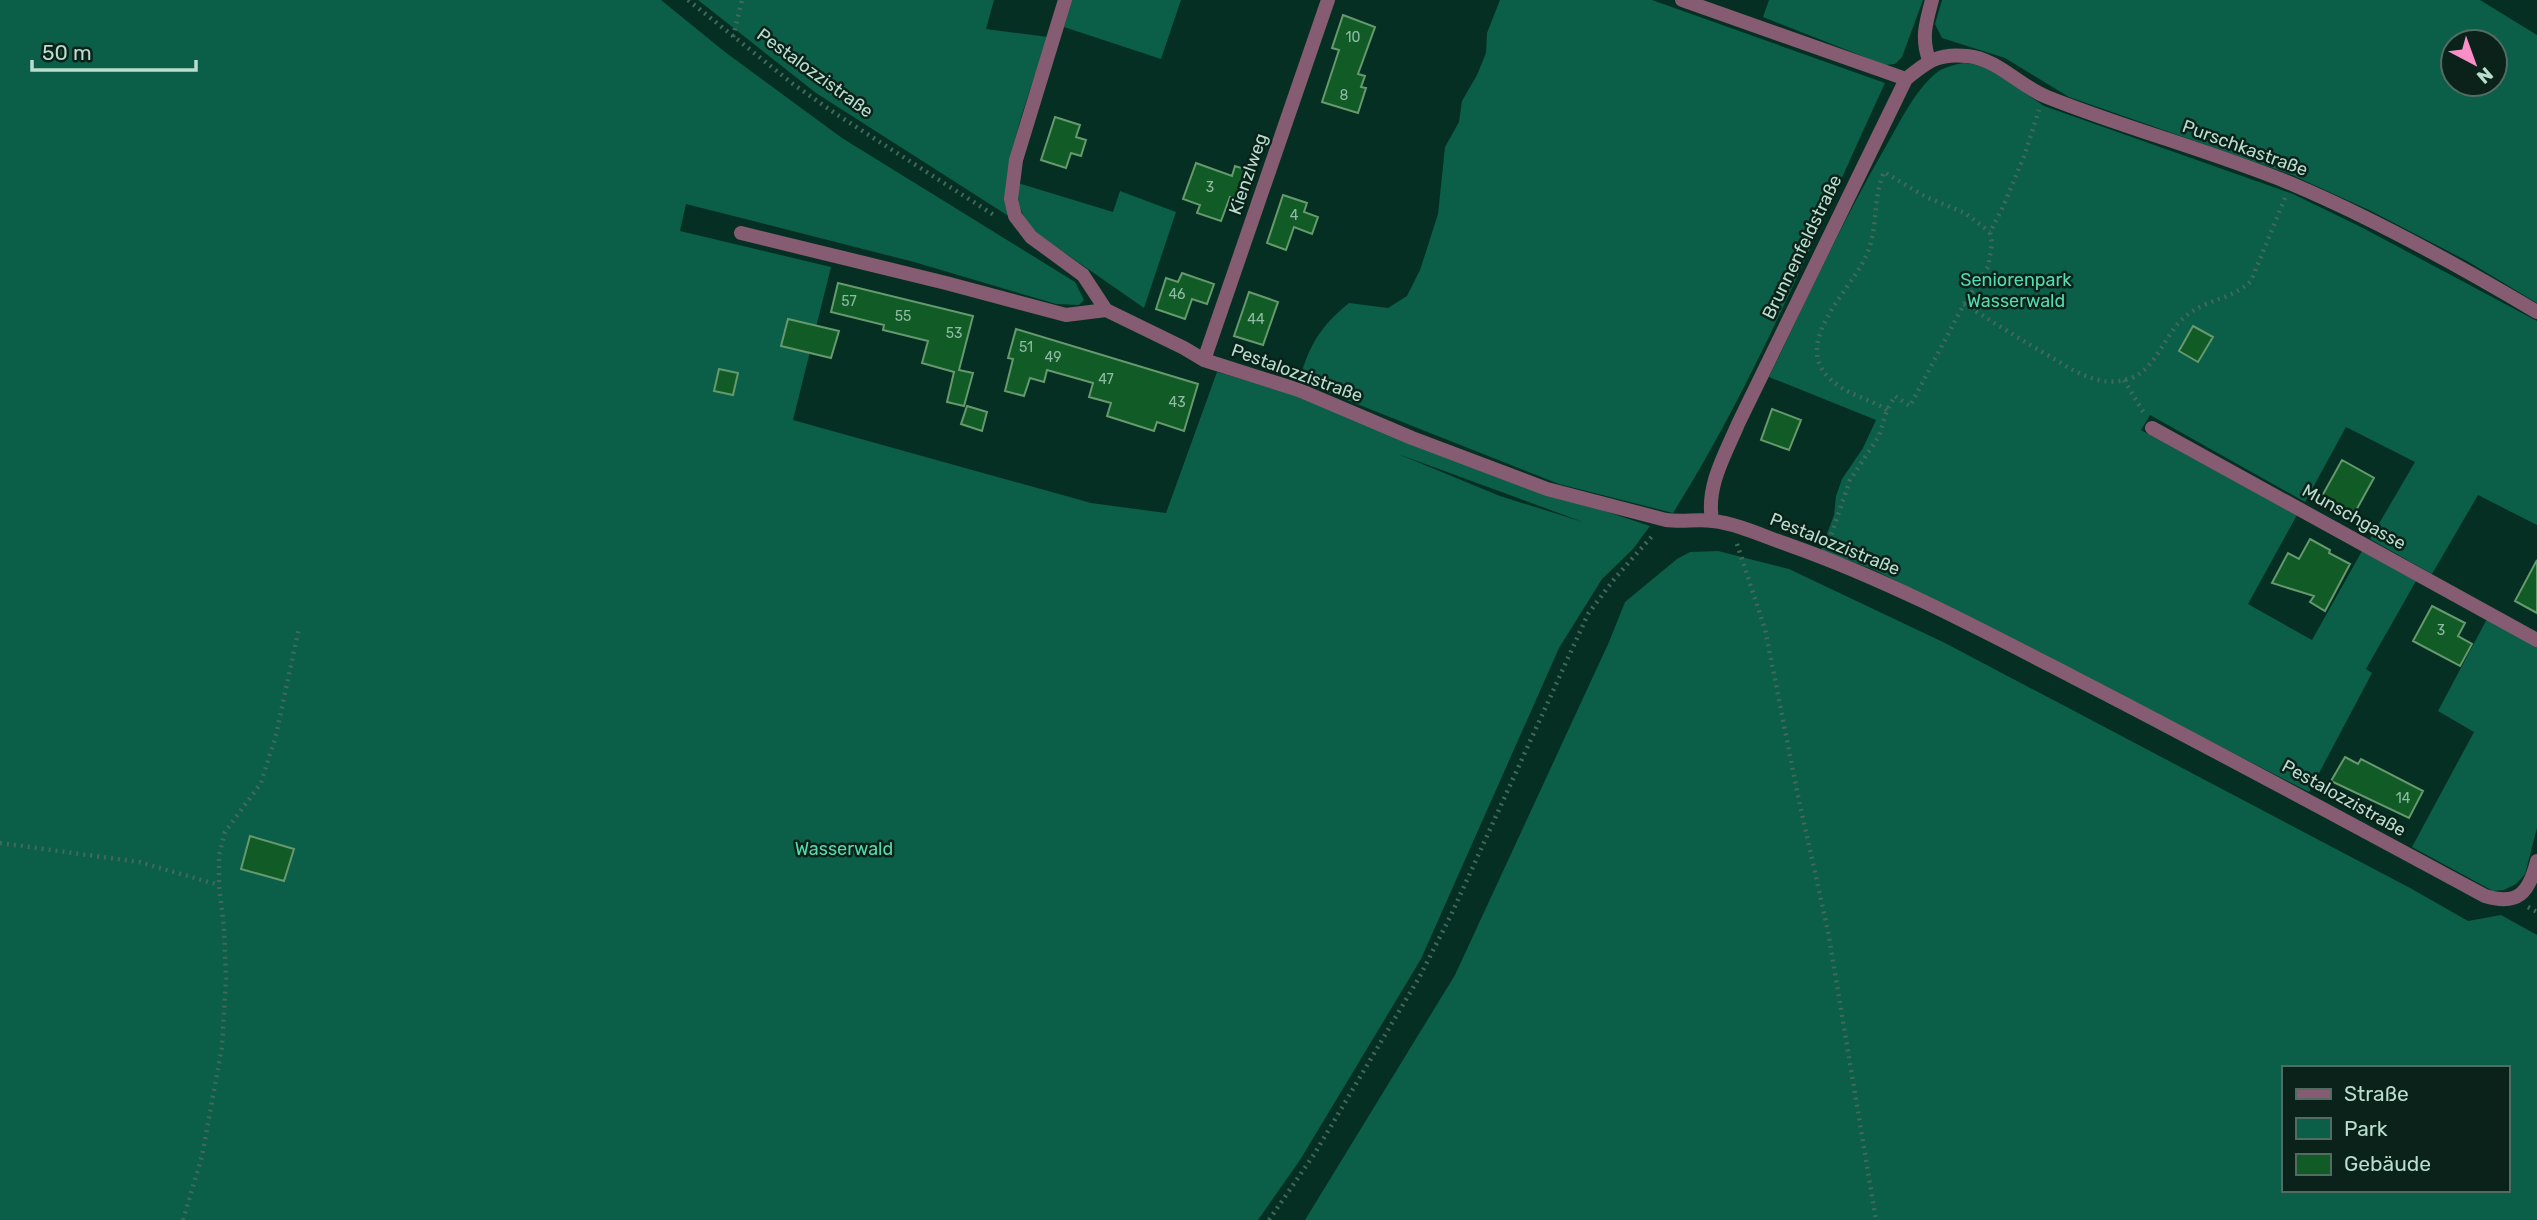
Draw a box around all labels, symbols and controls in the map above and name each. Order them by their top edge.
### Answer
street label: Pestalozzistraße [753,23,877,123]
scale bar [32,28,196,72]
north arrow [2439,28,2509,98]
house number: 10 [1346,29,1361,46]
text: 50 m [42,40,92,65]
text: N [2472,62,2498,89]
house number: 8 [1340,87,1349,104]
street label: Purschkastraße [2179,115,2311,181]
street label: Kienzlweg [1224,130,1272,218]
street label: Brunnenfeldstraße [1758,171,1846,323]
house number: 3 [1206,179,1214,196]
house number: 4 [1290,207,1299,224]
park label: Seniorenpark Wasserwald [1960,269,2072,312]
house number: 46 [1168,286,1186,303]
house number: 57 [841,293,857,310]
house number: 55 [895,308,911,325]
house number: 44 [1247,311,1265,328]
house number: 53 [946,325,962,342]
house number: 51 [1019,339,1033,356]
street label: Pestalozzistraße [1228,339,1366,407]
house number: 49 [1045,349,1061,366]
house number: 47 [1098,371,1114,388]
house number: 43 [1168,394,1186,411]
street label: Munschgasse [2298,479,2410,555]
street label: Pestalozzistraße [1767,508,1903,580]
house number: 3 [2437,622,2445,639]
street label: Pestalozzistraße [2278,755,2410,841]
house number: 14 [2396,790,2411,807]
park label: Wasserwald [795,838,893,860]
legend [2282,1066,2509,1192]
text: Straße [2344,1081,2409,1106]
text: Park [2344,1116,2388,1141]
text: Gebäude [2344,1151,2431,1176]

